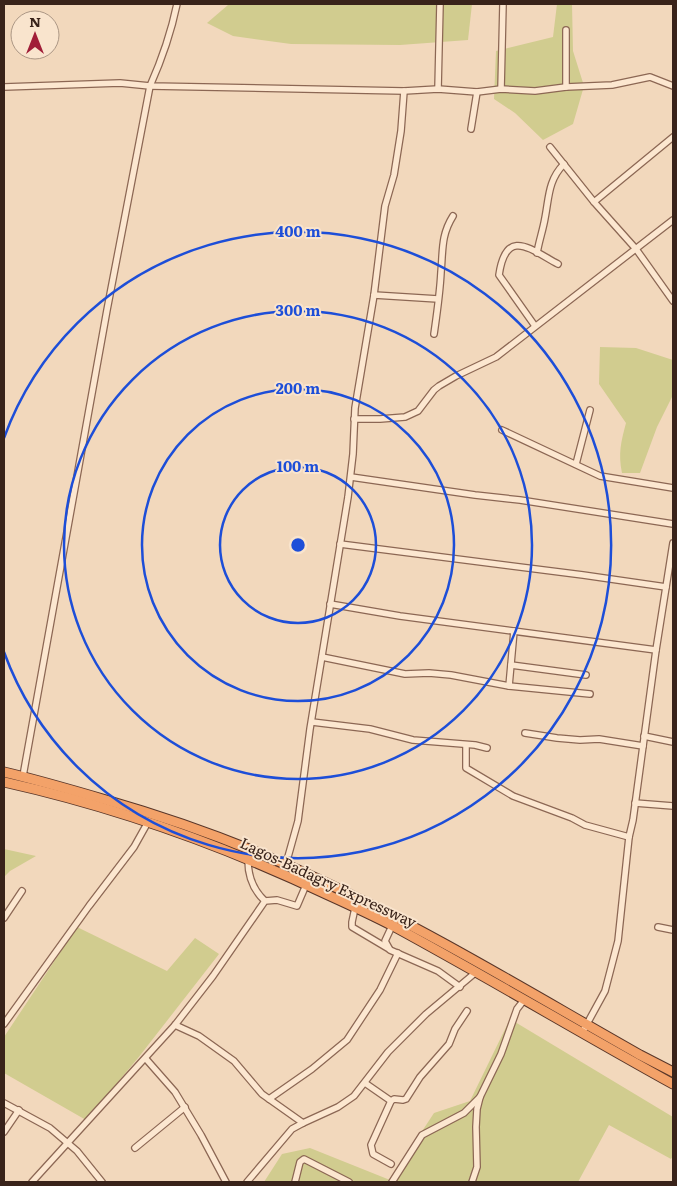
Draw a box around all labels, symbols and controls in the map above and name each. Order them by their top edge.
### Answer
north arrow [10,10,60,60]
text: N [29,11,41,31]
text: 400 m [275,219,321,242]
text: 300 m [276,298,320,321]
text: 200 m [276,376,320,399]
text: 100 m [277,454,319,477]
centre of rings [289,536,307,554]
street label: Lagos-Badagry Expressway [237,831,421,933]

